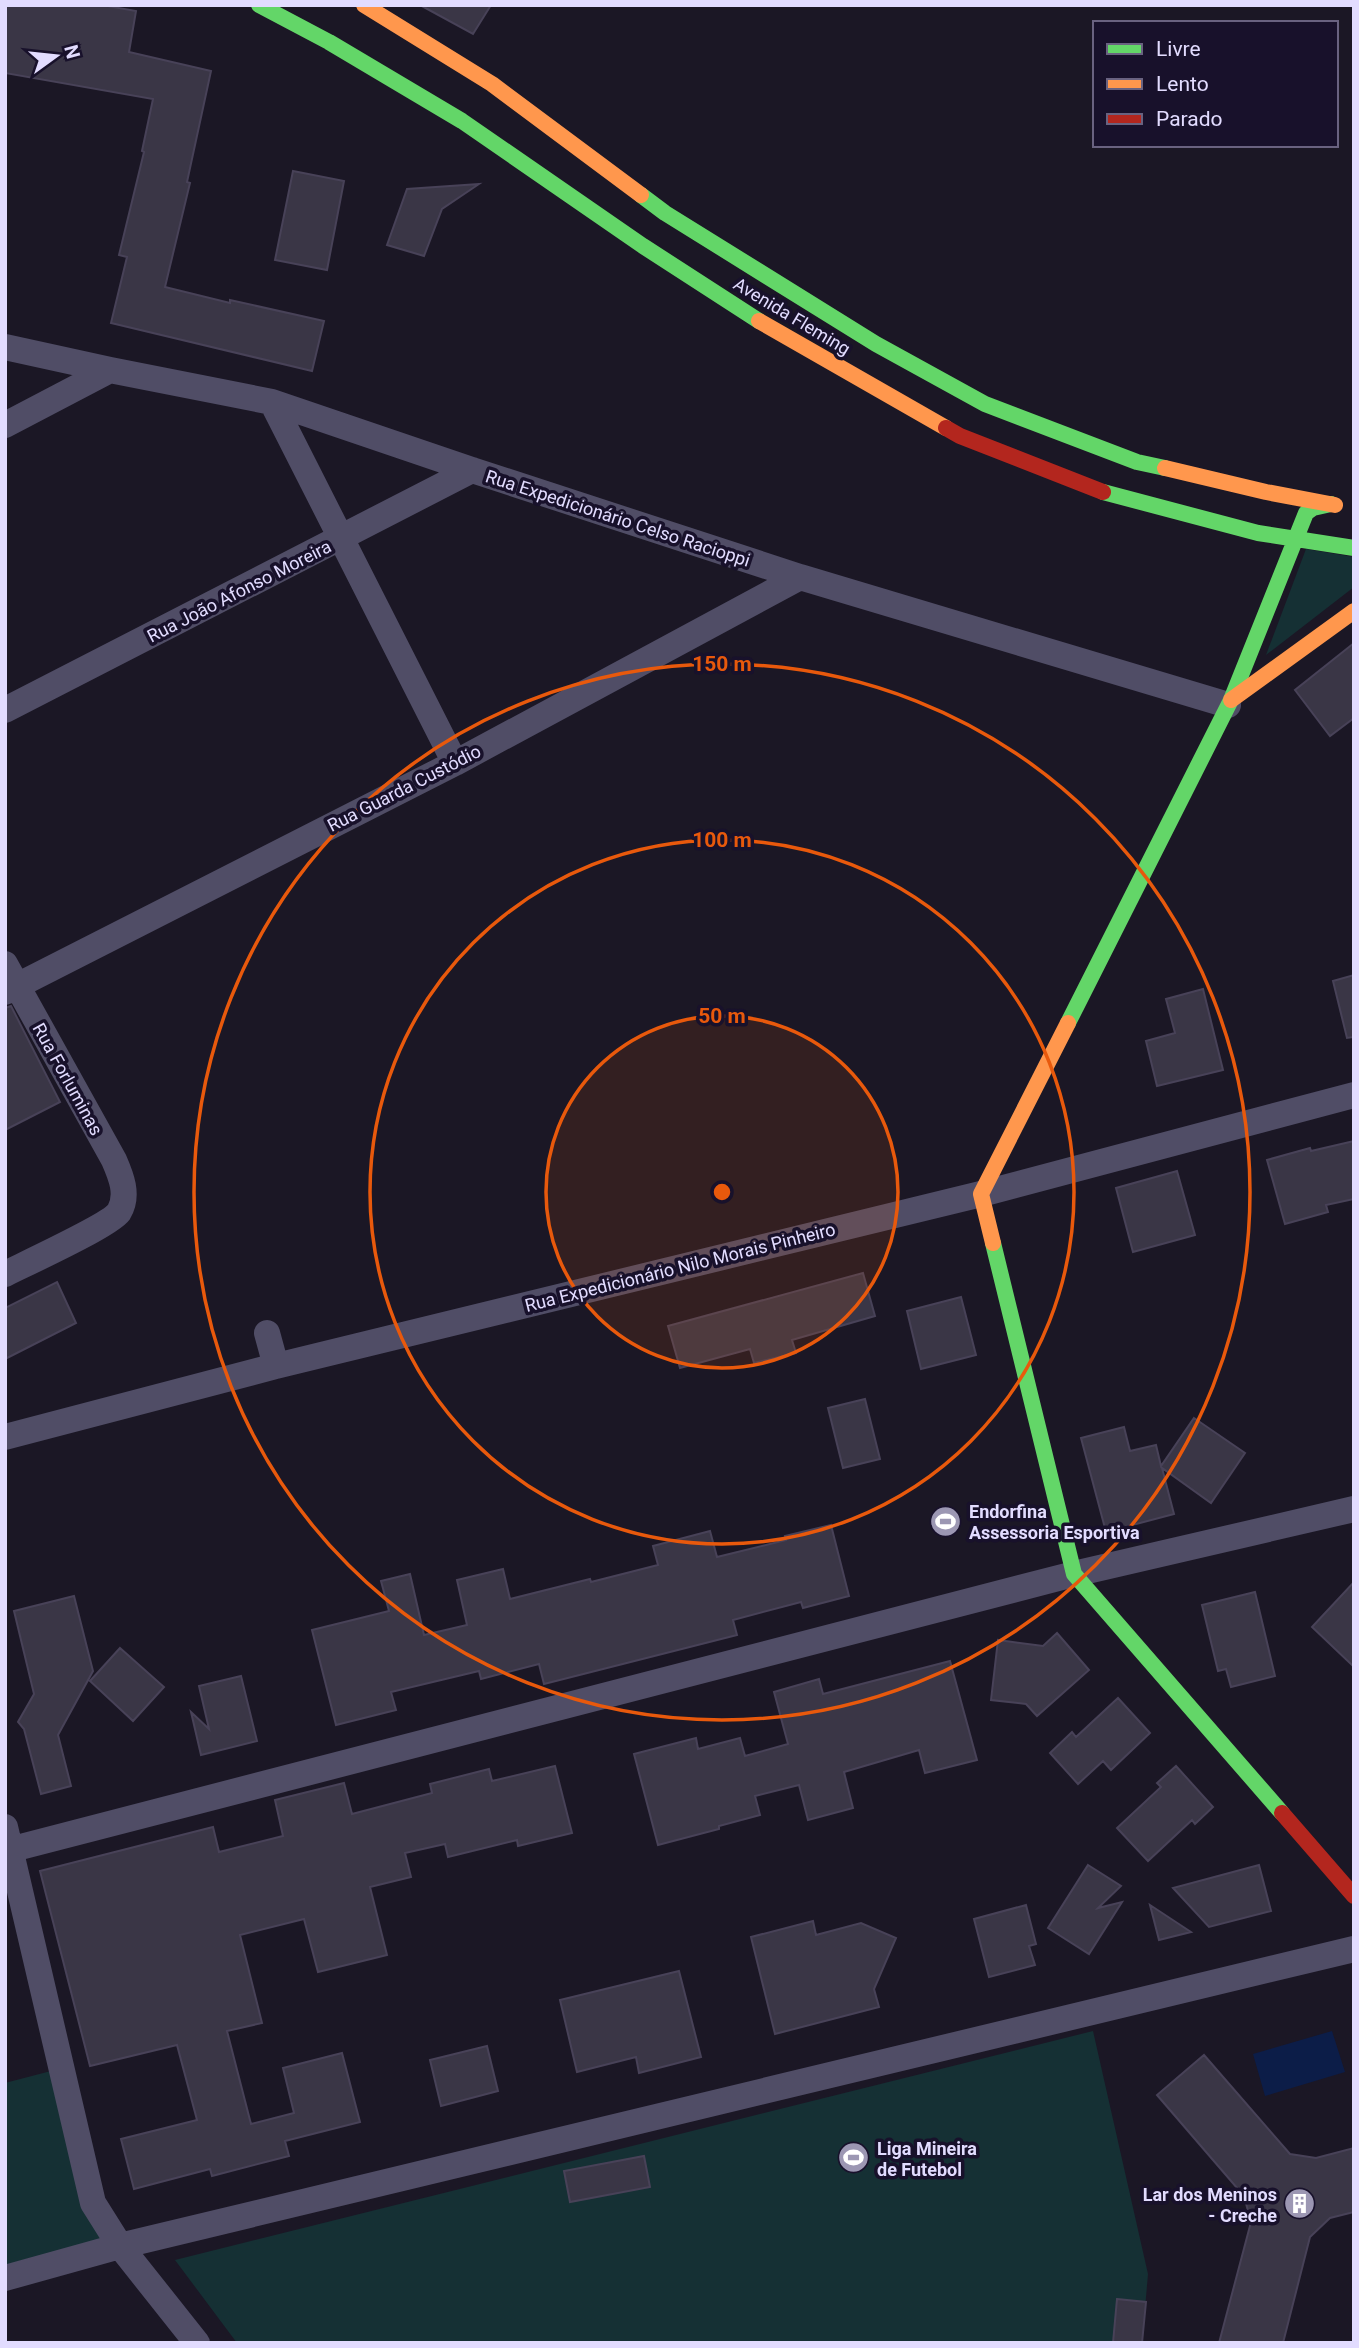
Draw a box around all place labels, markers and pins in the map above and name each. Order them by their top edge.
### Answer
centre of rings [710,1180,734,1204]
place label: Endorfina Assessoria Esportiva [969,1501,1140,1543]
sports icon: Endorfina Assessoria Esportiva [929,1504,963,1538]
place label: Liga Mineira de Futebol [877,2138,977,2180]
sports icon: Liga Mineira de Futebol [837,2141,871,2175]
place label: Lar dos Meninos - Creche [1143,2184,1277,2226]
building icon: Lar dos Meninos - Creche [1283,2187,1317,2221]

